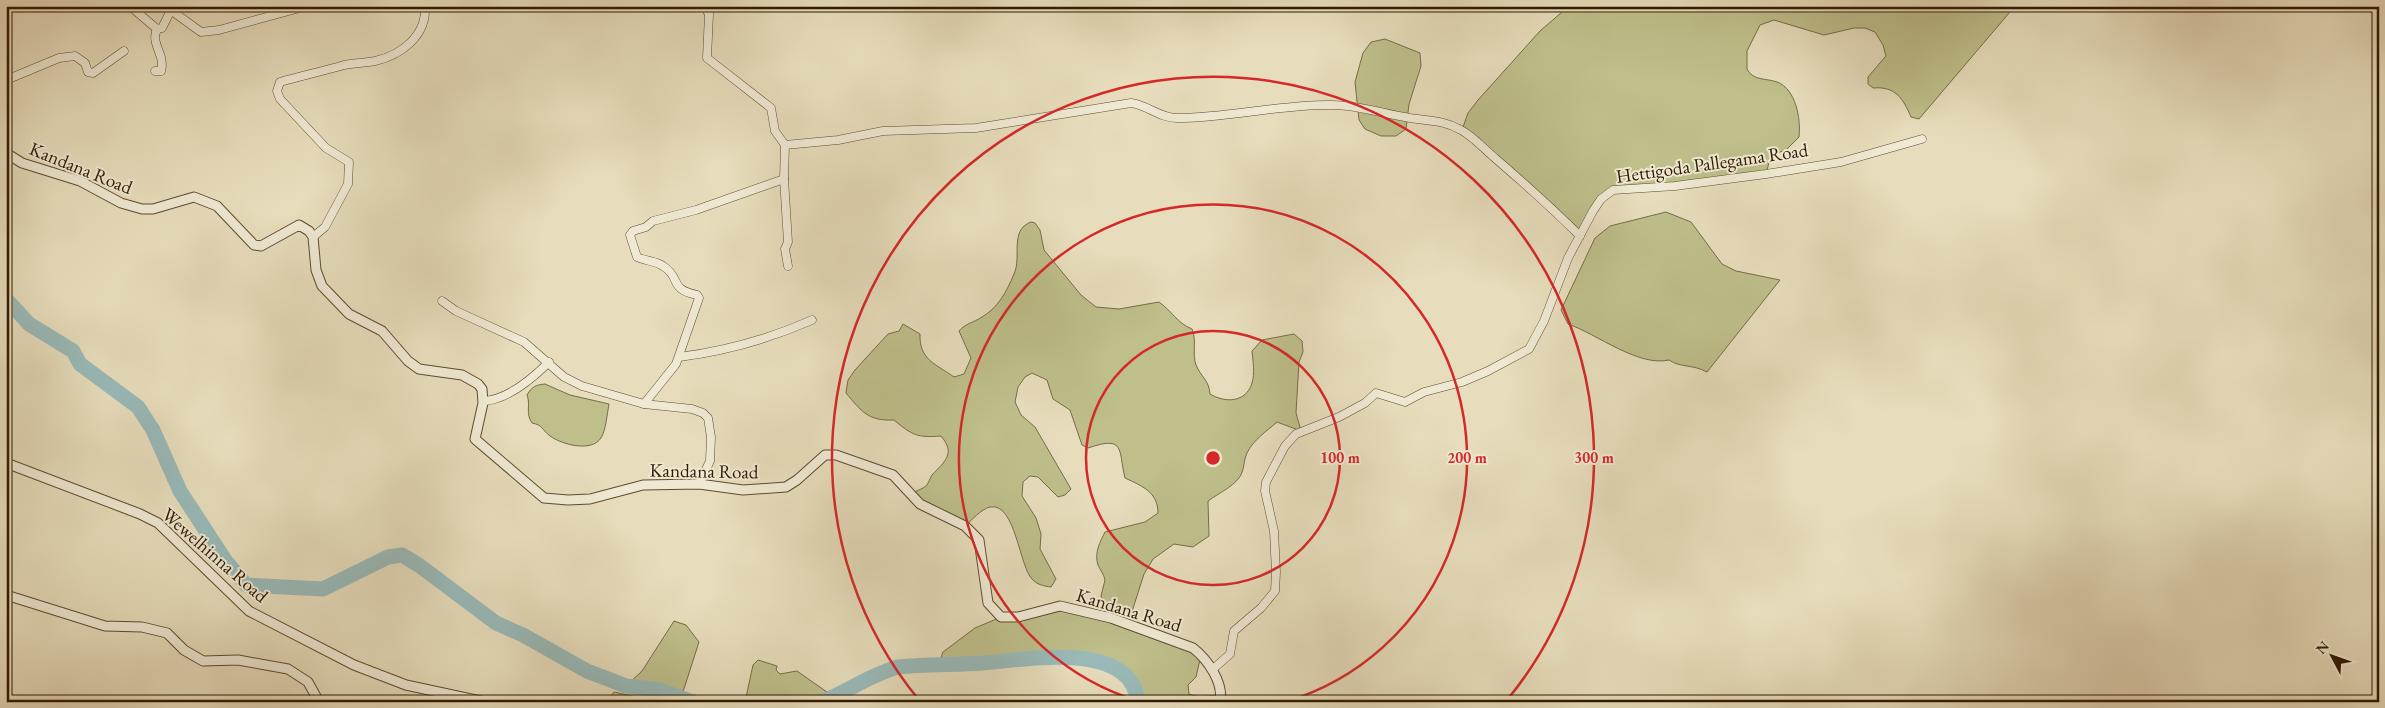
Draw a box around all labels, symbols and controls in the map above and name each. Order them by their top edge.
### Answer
street label: Kandana Road [26,136,137,200]
street label: Hettigoda Pallegama Road [1614,137,1810,189]
text: 100 m [1320,448,1360,467]
text: 200 m [1447,448,1487,467]
text: 300 m [1574,448,1614,467]
centre of rings [1204,449,1222,467]
street label: Kandana Road [649,458,759,484]
street label: Wewelhinna Road [157,502,274,608]
street label: Kandana Road [1073,582,1185,638]
north arrow [2308,630,2358,680]
text: N [2312,637,2333,658]

